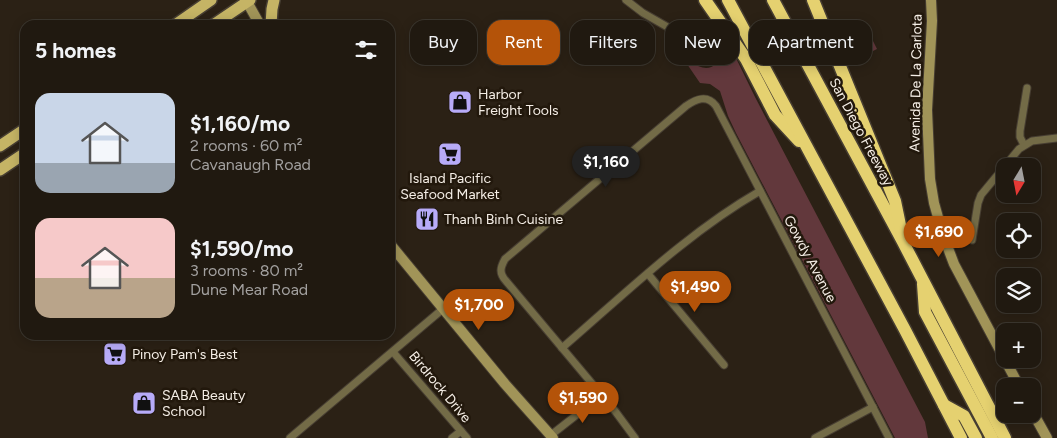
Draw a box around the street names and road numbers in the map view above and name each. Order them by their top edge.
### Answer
street label: Avenida De La Carlota [906,14,926,152]
street label: San Diego Freeway [825,75,897,189]
street label: Gowdy Avenue [780,213,840,306]
street label: Birdrock Drive [405,348,475,426]

